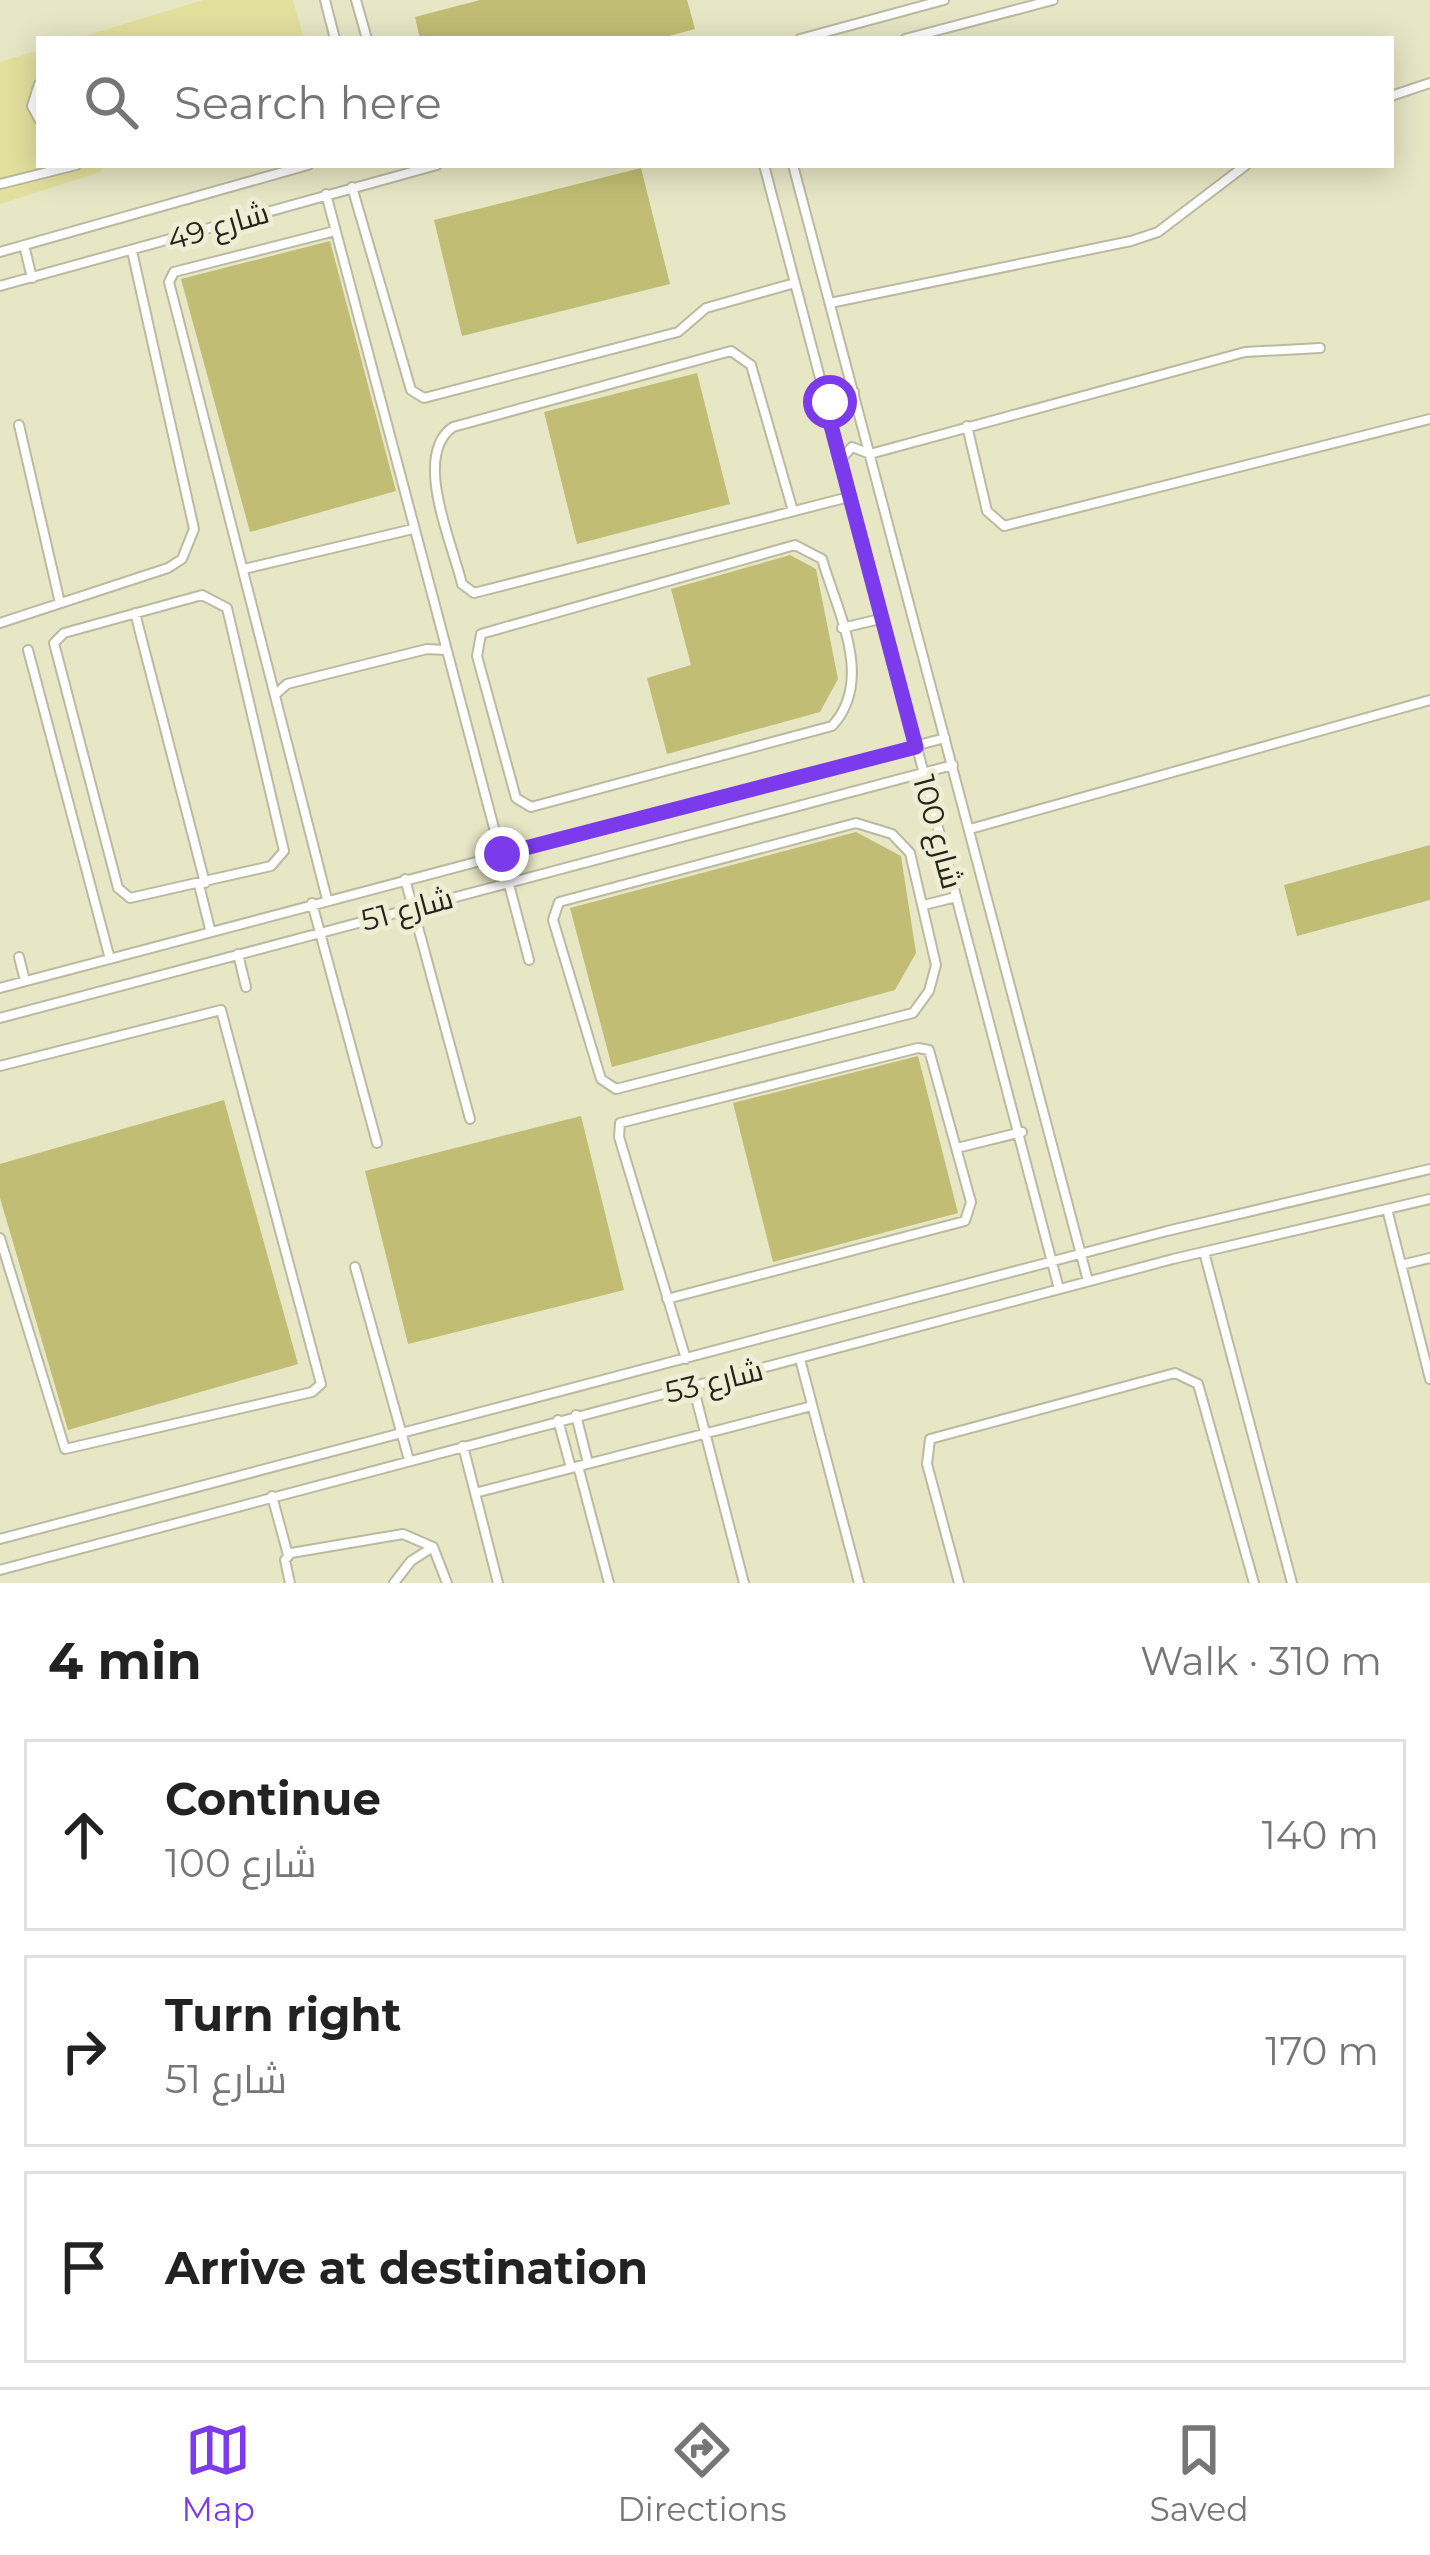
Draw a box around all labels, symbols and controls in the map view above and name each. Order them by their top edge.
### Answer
search box [36,36,1394,168]
icon: search [78,69,144,135]
text: Search here [174,75,442,130]
street label: شارع 49 [163,194,274,260]
route start [803,375,857,429]
street label: شارع 100 [903,771,971,894]
route end [475,827,529,881]
street label: شارع 51 [357,879,458,941]
street label: شارع 53 [661,1351,767,1413]
text: 4 min [48,1630,202,1692]
text: Walk · 310 m [1140,1637,1382,1685]
text: Continue [165,1771,381,1826]
icon: ahead [51,1802,117,1868]
text: 140 m [1262,1811,1379,1859]
text: شارع 100 [165,1839,316,1887]
text: Turn right [165,1987,401,2042]
icon: right [51,2018,117,2084]
text: 170 m [1265,2027,1379,2075]
text: شارع 51 [165,2055,287,2103]
icon: arrive [51,2234,117,2300]
text: Arrive at destination [165,2240,648,2295]
tab: Map [181,2417,255,2529]
tab: Directions [618,2417,787,2529]
tab: Saved [1149,2417,1249,2529]

